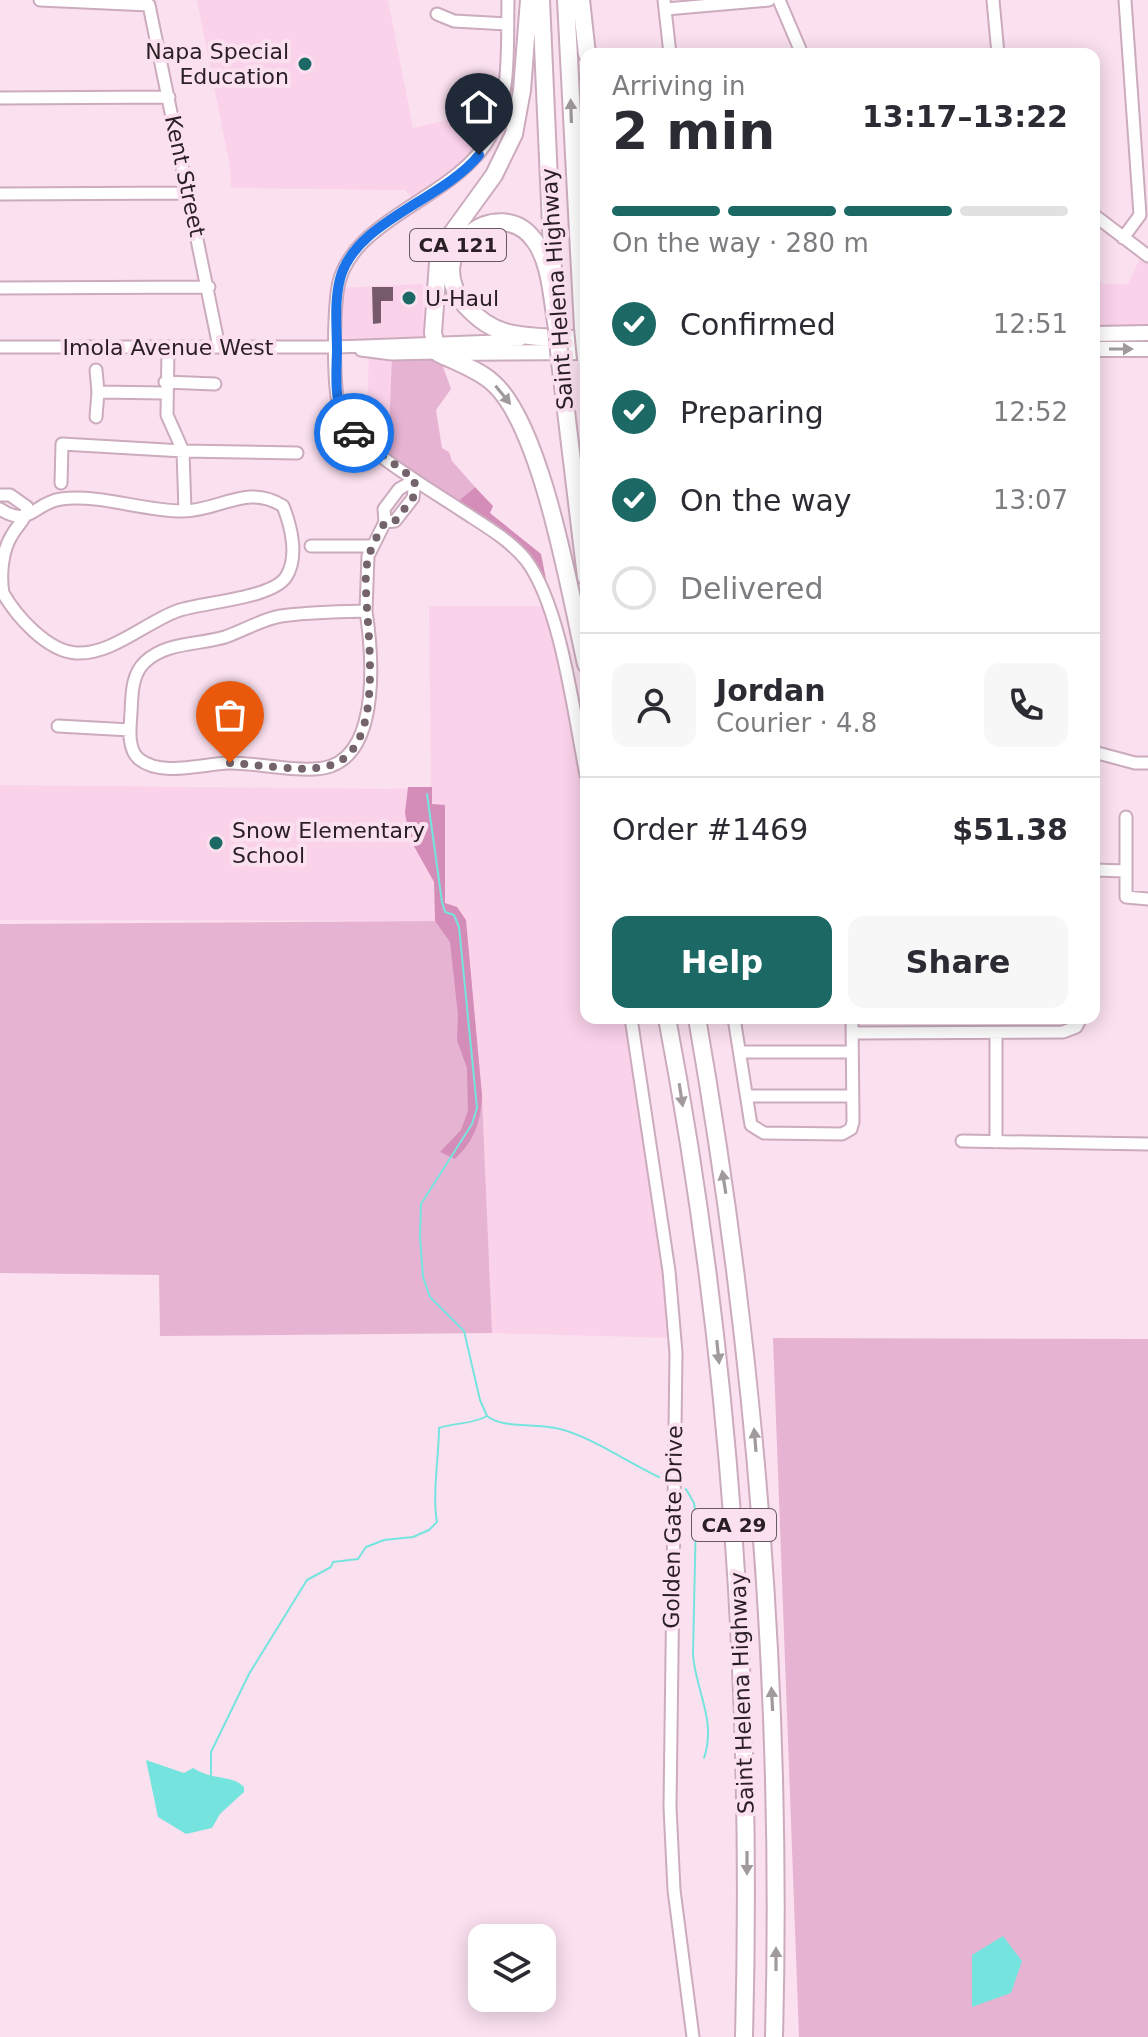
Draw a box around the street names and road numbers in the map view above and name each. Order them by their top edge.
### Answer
street label: Kent Street [160,113,210,239]
street label: Saint Helena Highway [536,167,578,411]
road number: CA 121 [410,229,506,261]
street label: Imola Avenue West [63,335,274,360]
street label: Golden Gate Drive [659,1425,687,1629]
road number: CA 29 [692,1509,776,1541]
street label: Saint Helena Highway [725,1571,759,1815]

